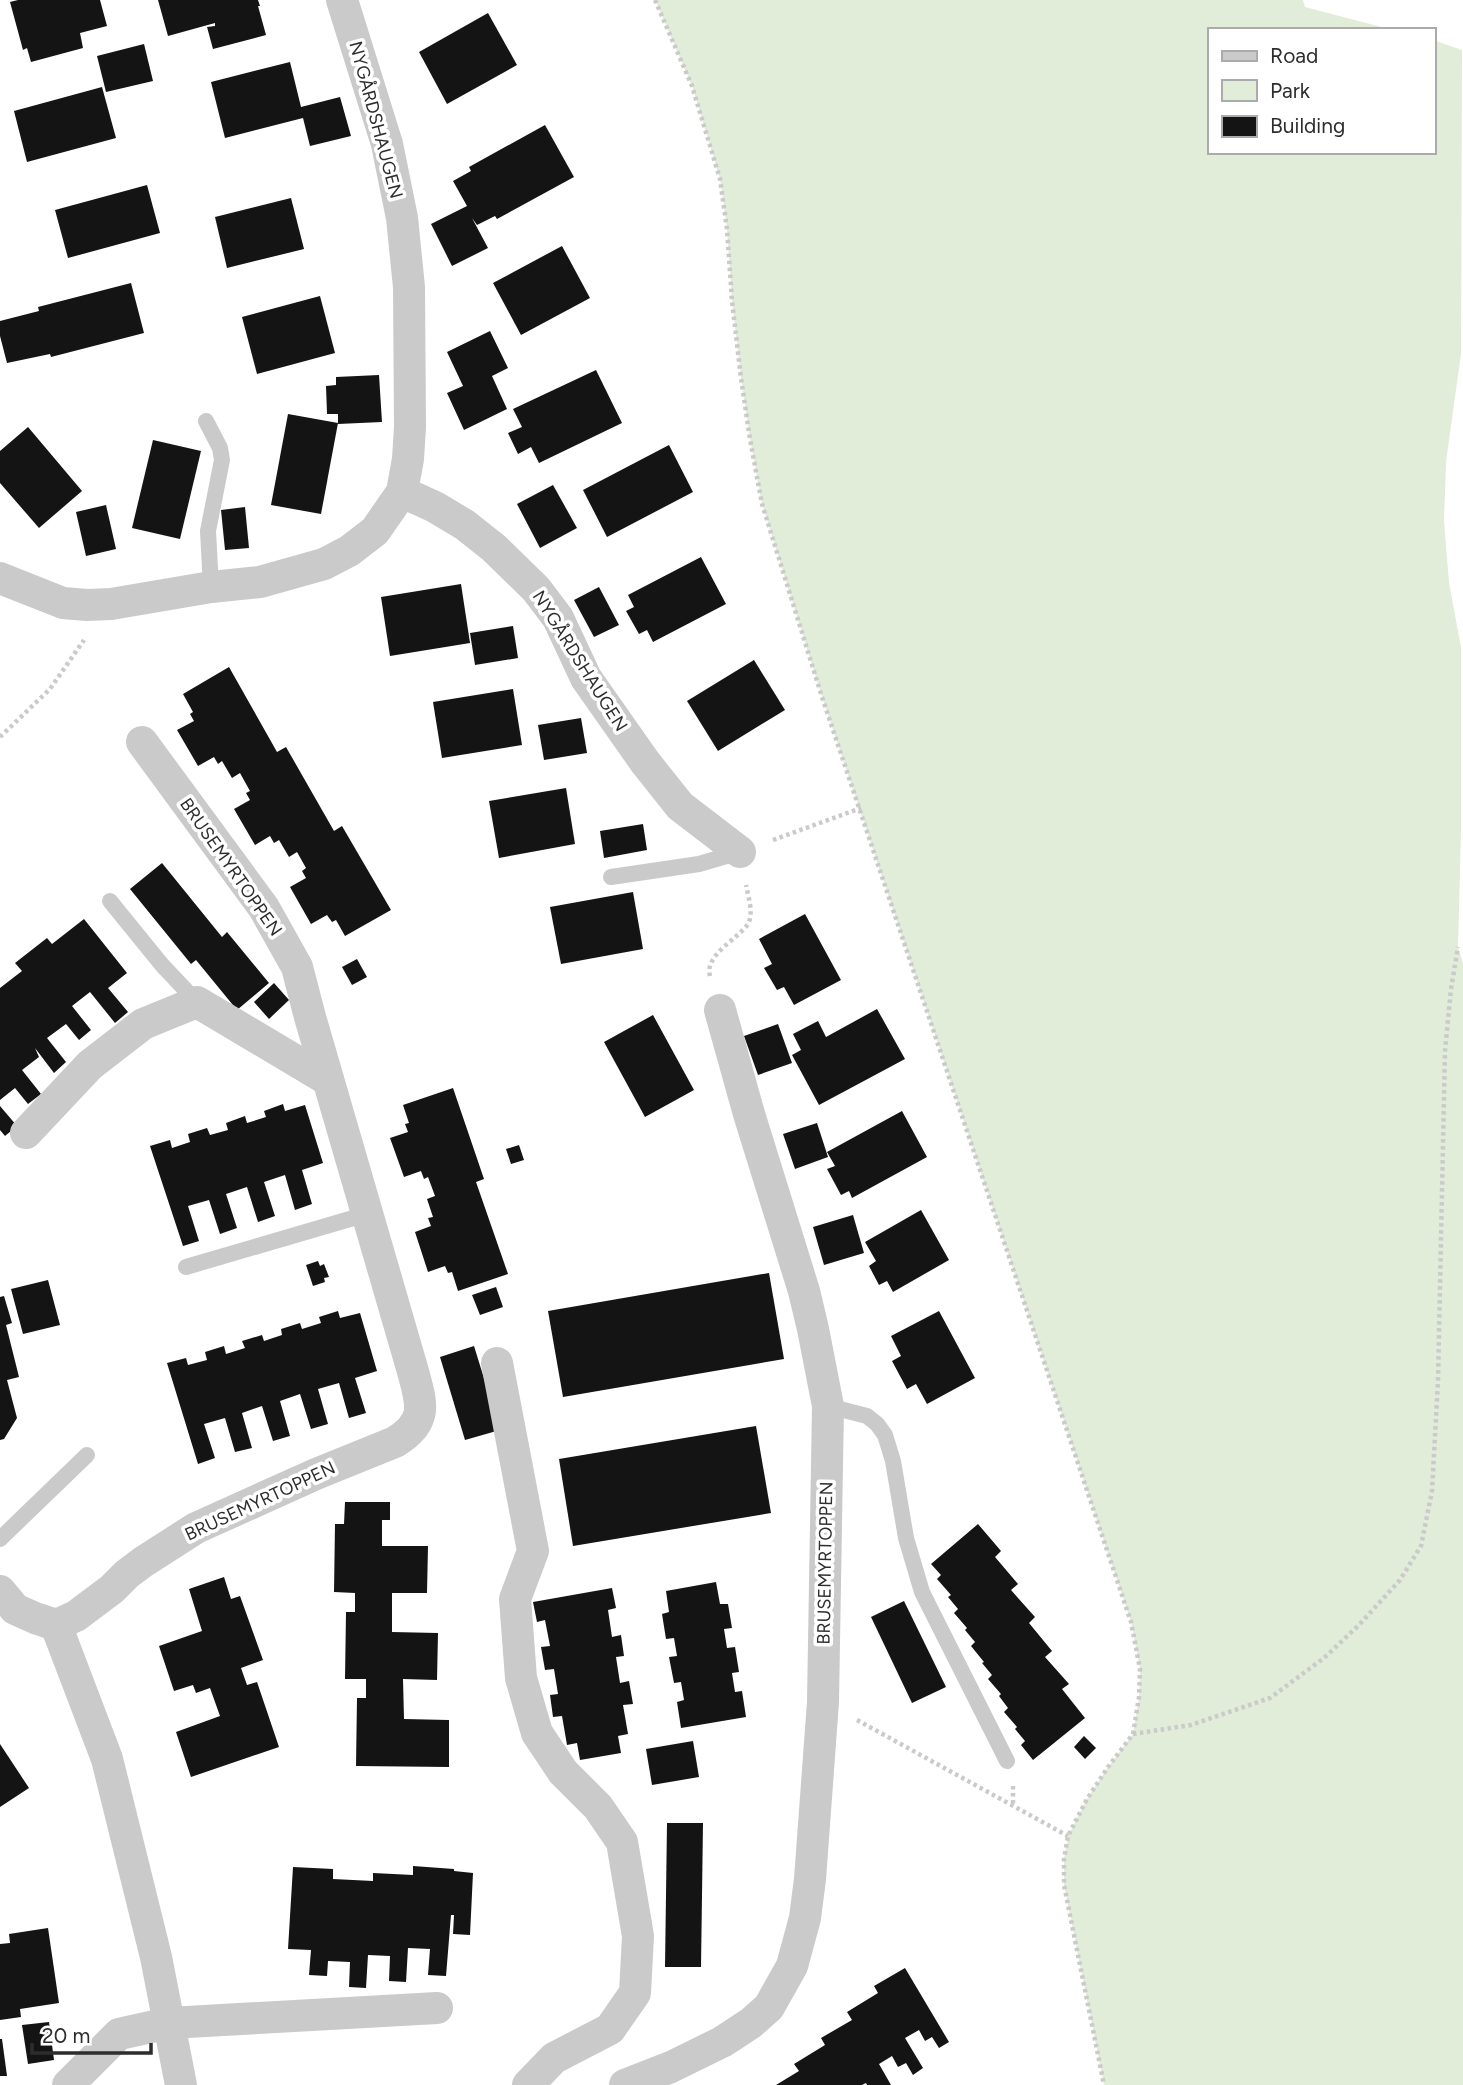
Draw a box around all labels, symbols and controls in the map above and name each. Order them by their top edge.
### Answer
legend [1208,28,1435,154]
street label: NYGÅRDSHAUGEN [344,39,408,201]
text: Road [1270,43,1318,68]
text: Park [1270,78,1311,103]
text: Building [1270,113,1345,138]
street label: NYGÅRDSHAUGEN [528,586,632,736]
street label: BRUSEMYRTOPPEN [175,794,287,940]
street label: BRUSEMYRTOPPEN [181,1457,339,1545]
street label: BRUSEMYRTOPPEN [813,1481,837,1645]
scale bar [32,2011,150,2056]
text: 20 m [42,2023,90,2048]

